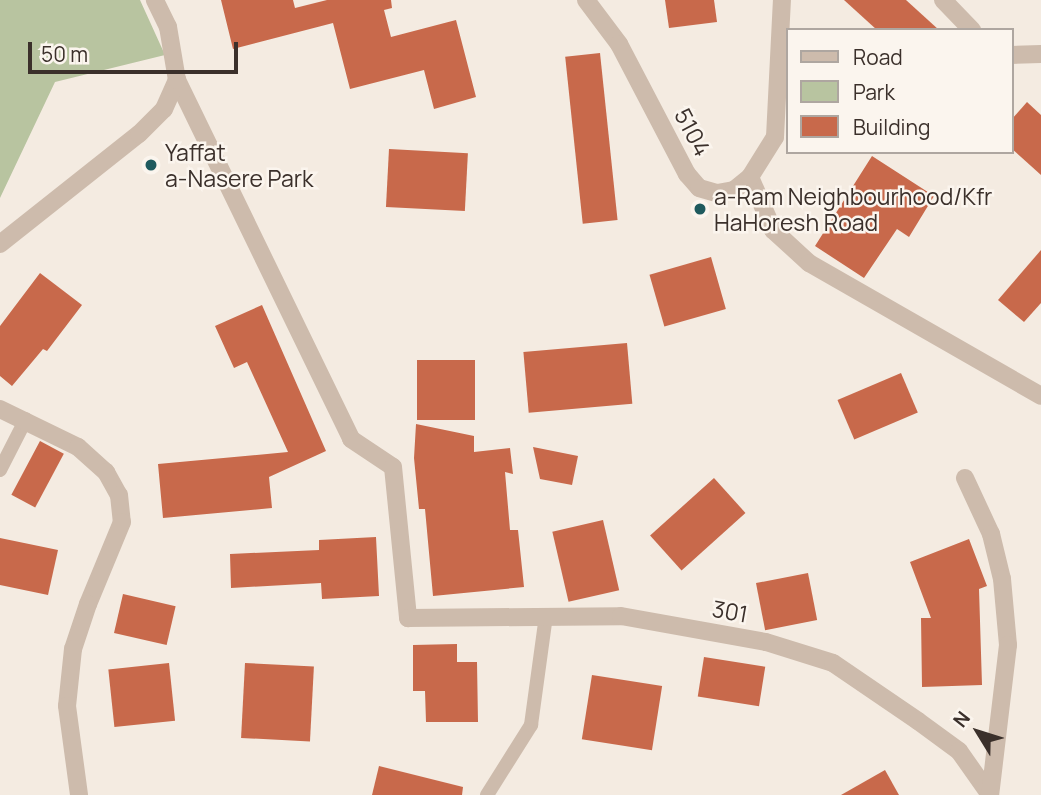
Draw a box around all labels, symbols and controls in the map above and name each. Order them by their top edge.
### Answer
scale bar [32,28,242,72]
legend [786,28,1013,154]
text: 50 m [41,40,88,68]
text: Road [853,43,903,71]
text: Park [853,78,895,106]
street label: 5104 [669,104,717,160]
text: Building [853,113,930,141]
place label: Yaffat a-Nasere Park [165,138,313,192]
marker: Yaffat a-Nasere Park [143,157,159,173]
place label: a-Ram Neighbourhood/Kfr HaHoresh Road [714,182,992,236]
marker: a-Ram Neighbourhood/Kfr HaHoresh Road [692,201,708,217]
street label: 301 [710,594,750,628]
north arrow [943,697,1013,767]
text: N [947,706,976,732]

